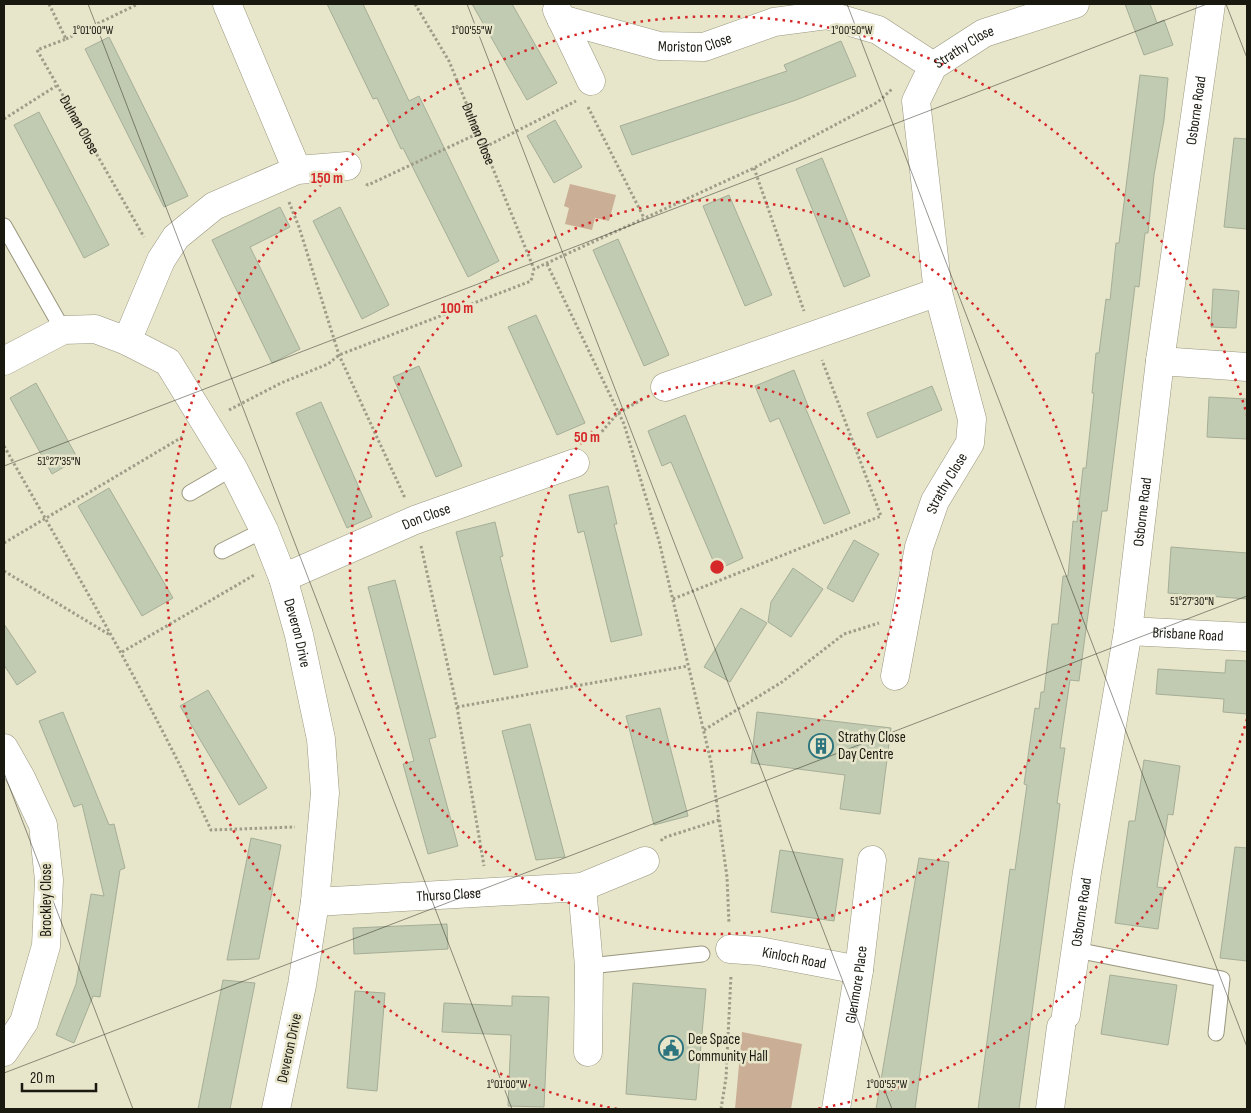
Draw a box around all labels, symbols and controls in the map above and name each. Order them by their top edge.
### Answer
street label: Strathy Close [930,21,996,73]
text: 1°01'00"W [73,23,113,38]
text: 1°00'55"W [452,23,493,38]
text: 1°00'50"W [831,23,873,38]
street label: Moriston Close [658,29,734,57]
street label: Osborne Road [1182,75,1211,146]
street label: Dulnan Close [55,92,104,158]
street label: Dulnan Close [457,100,499,168]
text: 150 m [311,169,343,188]
text: 100 m [441,299,473,318]
text: 50 m [574,428,600,447]
street label: Strathy Close [922,449,972,516]
text: 51°27'35"N [37,454,81,469]
street label: Osborne Road [1129,476,1156,547]
street label: Don Close [399,499,453,534]
centre of rings [708,558,726,576]
text: 51°27'30"N [1170,594,1214,609]
street label: Deveron Drive [279,596,315,669]
street label: Brisbane Road [1152,623,1224,646]
place label: Strathy Close Day Centre [838,728,906,764]
building icon: Strathy Close Day Centre [808,733,834,759]
street label: Brockley Close [37,863,56,937]
street label: Osborne Road [1067,876,1096,948]
street label: Thurso Close [416,884,482,906]
street label: Kinloch Road [761,943,828,974]
street label: Glenmore Place [841,945,872,1025]
street label: Deveron Drive [273,1012,306,1084]
place label: Dee Space Community Hall [688,1030,768,1066]
public building icon: Dee Space Community Hall [658,1035,684,1061]
scale bar [22,1060,96,1092]
text: 20 m [30,1069,55,1088]
text: 1°01'00"W [487,1077,527,1092]
text: 1°00'55"W [867,1077,908,1092]

